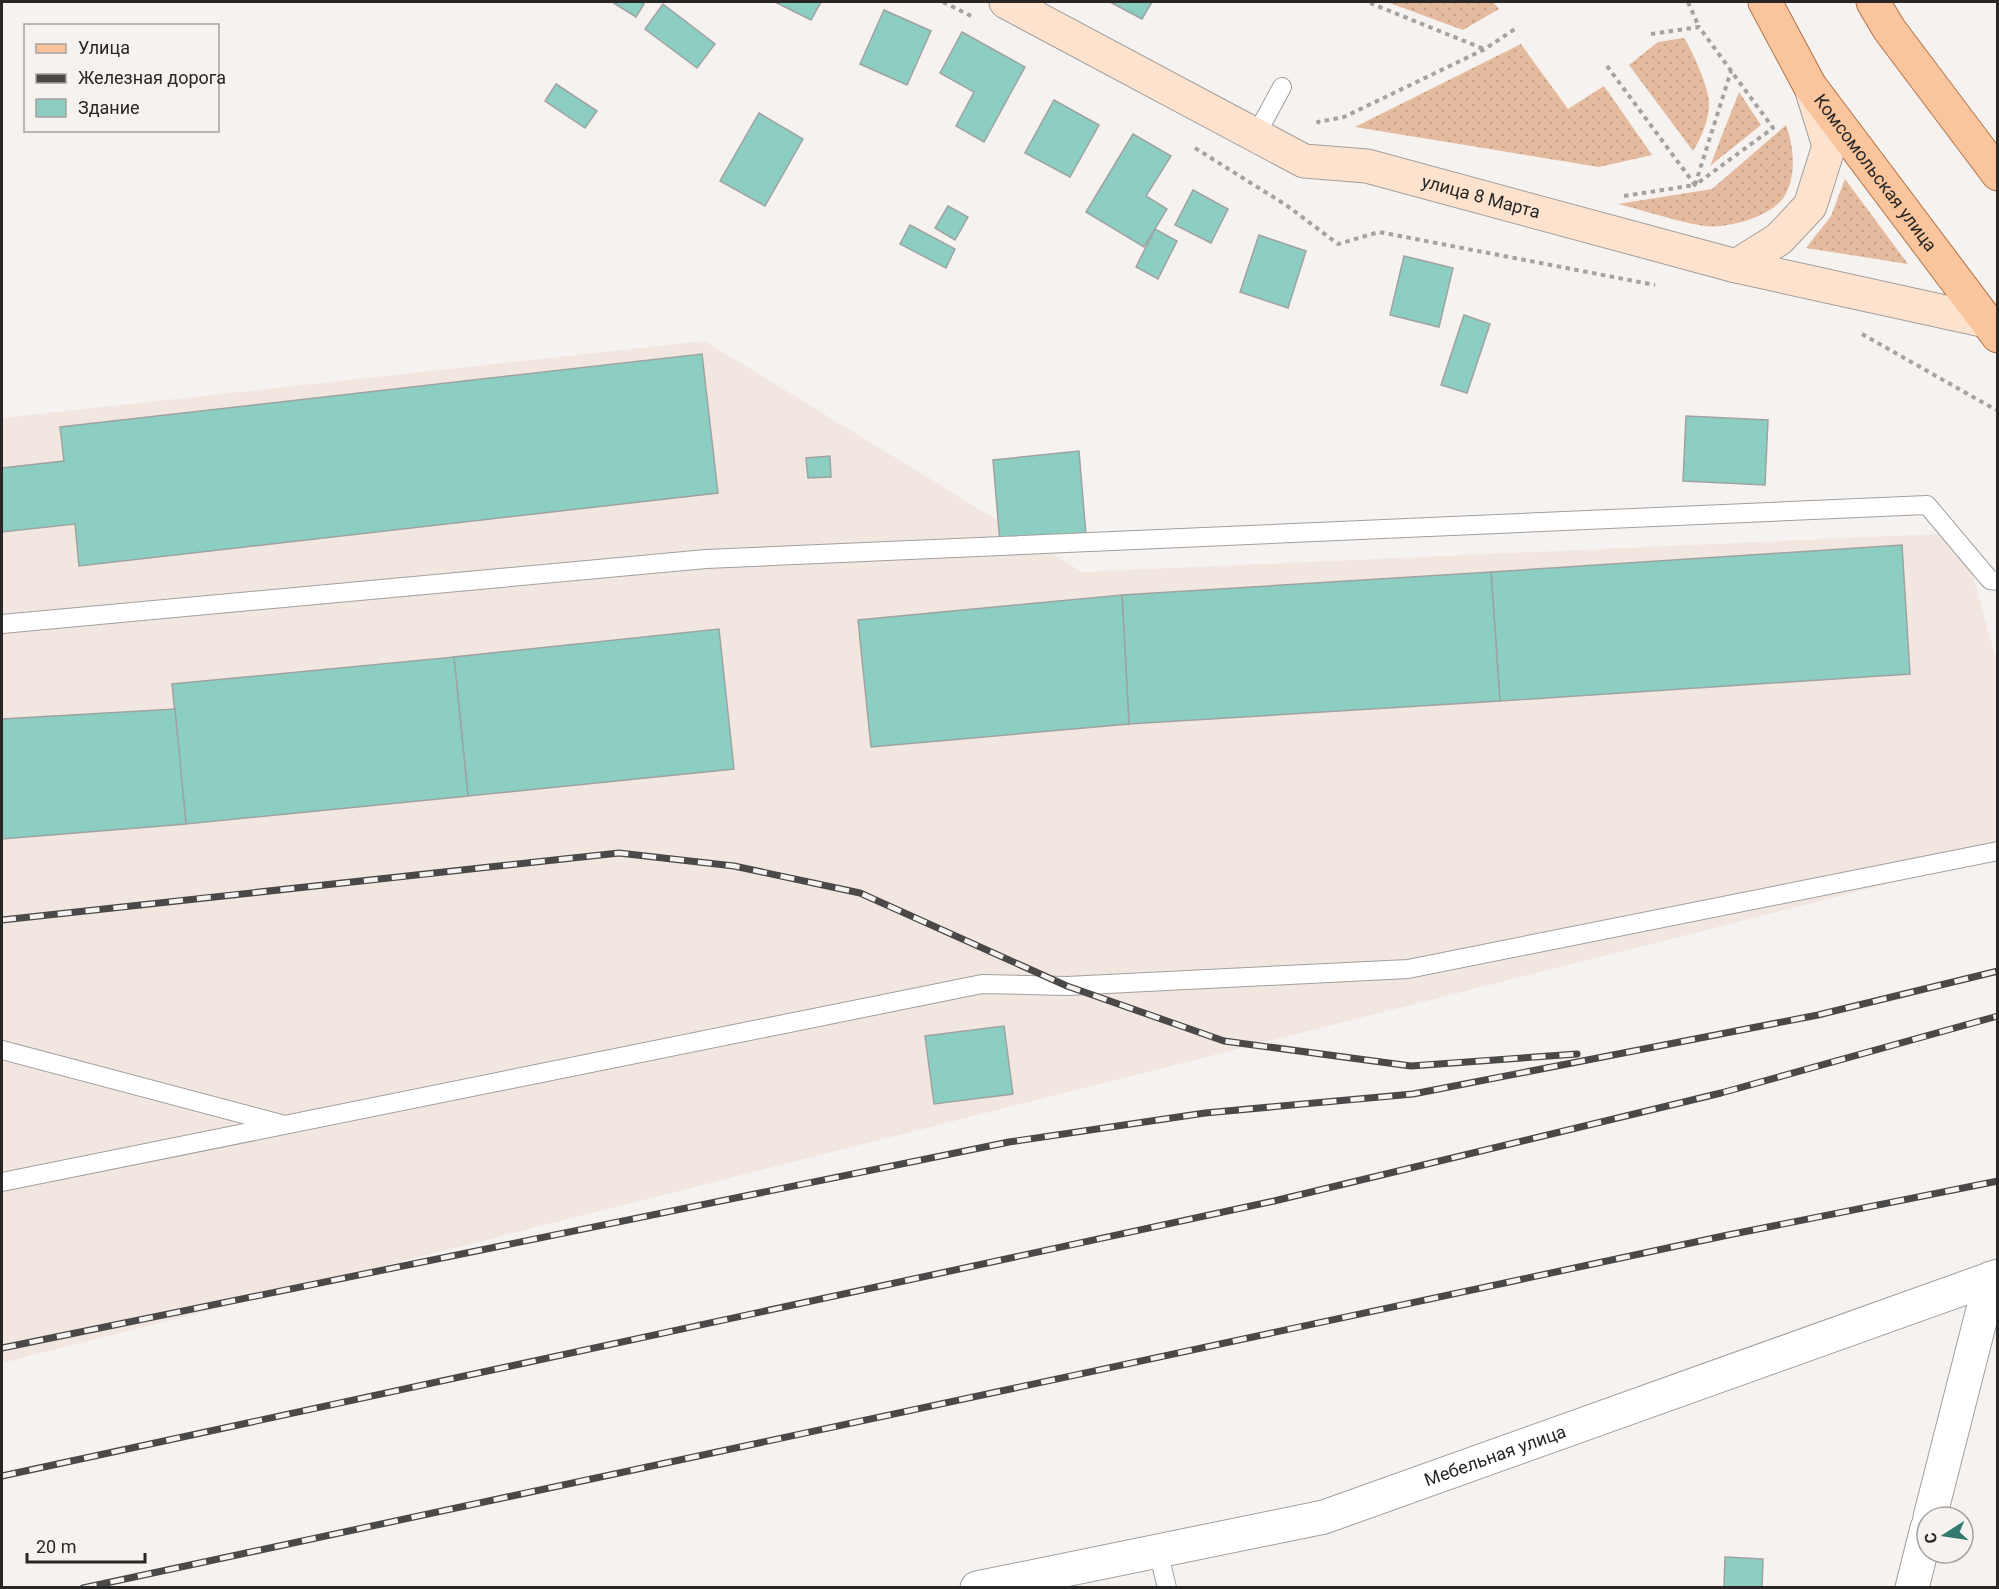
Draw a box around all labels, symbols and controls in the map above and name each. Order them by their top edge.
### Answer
legend [24,24,219,132]
text: Улица [78,37,130,58]
text: Железная дорога [78,67,226,88]
street label: Комсомольская улица [1810,90,1942,255]
text: Здание [78,97,140,118]
street label: улица 8 Марта [1420,170,1543,222]
street label: Мебельная улица [1421,1420,1569,1490]
north arrow [1915,1505,1975,1565]
scale bar [27,1526,146,1564]
text: С [1920,1531,1941,1545]
text: 20 m [36,1536,76,1557]

